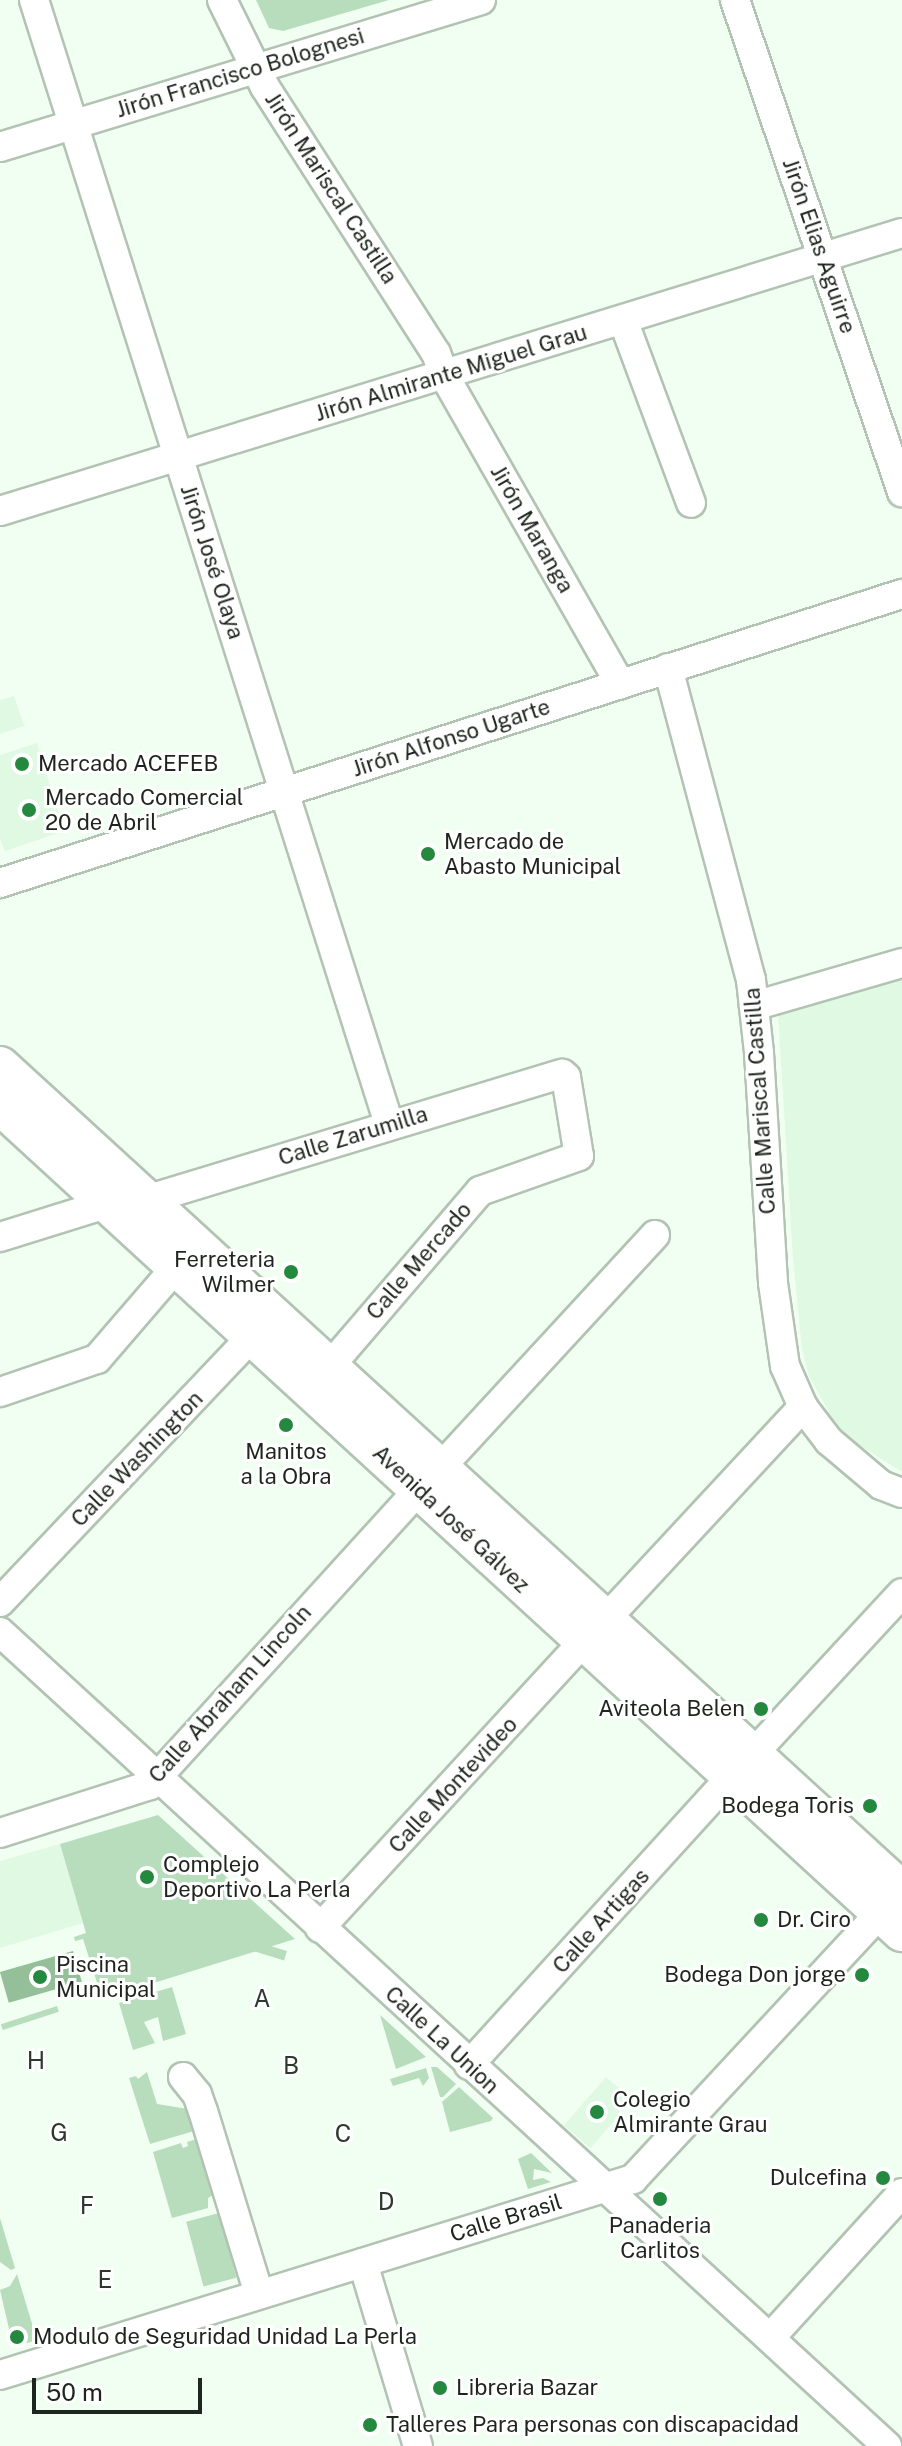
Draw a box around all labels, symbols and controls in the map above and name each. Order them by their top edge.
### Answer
street label: Jirón Francisco Bolognesi [113,23,367,123]
street label: Jirón Mariscal Castilla [259,87,403,289]
street label: Jirón Elias Aguirre [777,155,861,337]
street label: Jirón Almirante Miguel Grau [312,319,590,427]
street label: Jirón Maranga [485,460,579,598]
street label: Jirón José Olaya [175,481,249,643]
street label: Jirón Alfonso Ugarte [349,693,553,783]
place label: Mercado ACEFEB [38,751,219,777]
marker: Mercado ACEFEB [13,755,31,773]
place label: Mercado Comercial 20 de Abril [45,784,244,836]
marker: Mercado Comercial 20 de Abril [20,801,38,819]
place label: Mercado de Abasto Municipal [444,828,621,880]
marker: Mercado de Abasto Municipal [419,845,437,863]
street label: Calle Mariscal Castilla [739,987,781,1215]
street label: Calle Zarumilla [275,1101,431,1171]
street label: Calle Mercado [361,1197,477,1325]
place label: Ferreteria Wilmer [174,1246,275,1298]
marker: Ferreteria Wilmer [282,1263,300,1281]
street label: Calle Washington [65,1386,209,1532]
marker: Manitos a la Obra [277,1416,295,1434]
place label: Manitos a la Obra [240,1438,332,1490]
street label: Avenida José Gálvez [367,1440,535,1598]
street label: Calle Abraham Lincoln [143,1600,317,1788]
place label: Aviteola Belen [598,1696,745,1722]
marker: Aviteola Belen [752,1700,770,1718]
street label: Calle Montevideo [383,1711,523,1859]
place label: Bodega Toris [721,1793,854,1819]
marker: Bodega Toris [861,1797,879,1815]
place label: Complejo Deportivo La Perla [163,1851,351,1902]
street label: Calle Artigas [547,1863,655,1979]
marker: Complejo Deportivo La Perla [138,1868,156,1886]
place label: Dr. Ciro [777,1907,851,1933]
marker: Dr. Ciro [752,1911,770,1929]
place label: Piscina Municipal [56,1951,156,2002]
place label: Bodega Don jorge [664,1962,846,1988]
marker: Bodega Don jorge [853,1966,871,1984]
marker: Piscina Municipal [31,1968,49,1986]
street label: Calle La Union [380,1981,504,2099]
district label: A [253,1985,273,2013]
district label: H [27,2047,47,2075]
district label: B [283,2052,301,2080]
place label: Colegio Almirante Grau [613,2086,768,2138]
marker: Colegio Almirante Grau [588,2103,606,2121]
district label: G [50,2119,70,2147]
district label: C [335,2120,353,2148]
place label: Dulcefina [770,2165,867,2191]
marker: Dulcefina [874,2169,892,2187]
district label: D [378,2188,396,2216]
street label: Calle Brasil [447,2188,565,2248]
marker: Panaderia Carlitos [651,2190,669,2208]
district label: F [80,2192,96,2220]
place label: Panaderia Carlitos [609,2212,711,2264]
district label: E [98,2266,114,2294]
place label: Modulo de Seguridad Unidad La Perla [33,2324,418,2350]
marker: Modulo de Seguridad Unidad La Perla [8,2328,26,2346]
scale bar [36,2362,206,2412]
place label: Libreria Bazar [456,2375,598,2401]
text: 50 m [46,2378,103,2406]
marker: Libreria Bazar [431,2379,449,2397]
place label: Talleres Para personas con discapacidad [386,2412,800,2438]
marker: Talleres Para personas con discapacidad [361,2416,379,2434]

